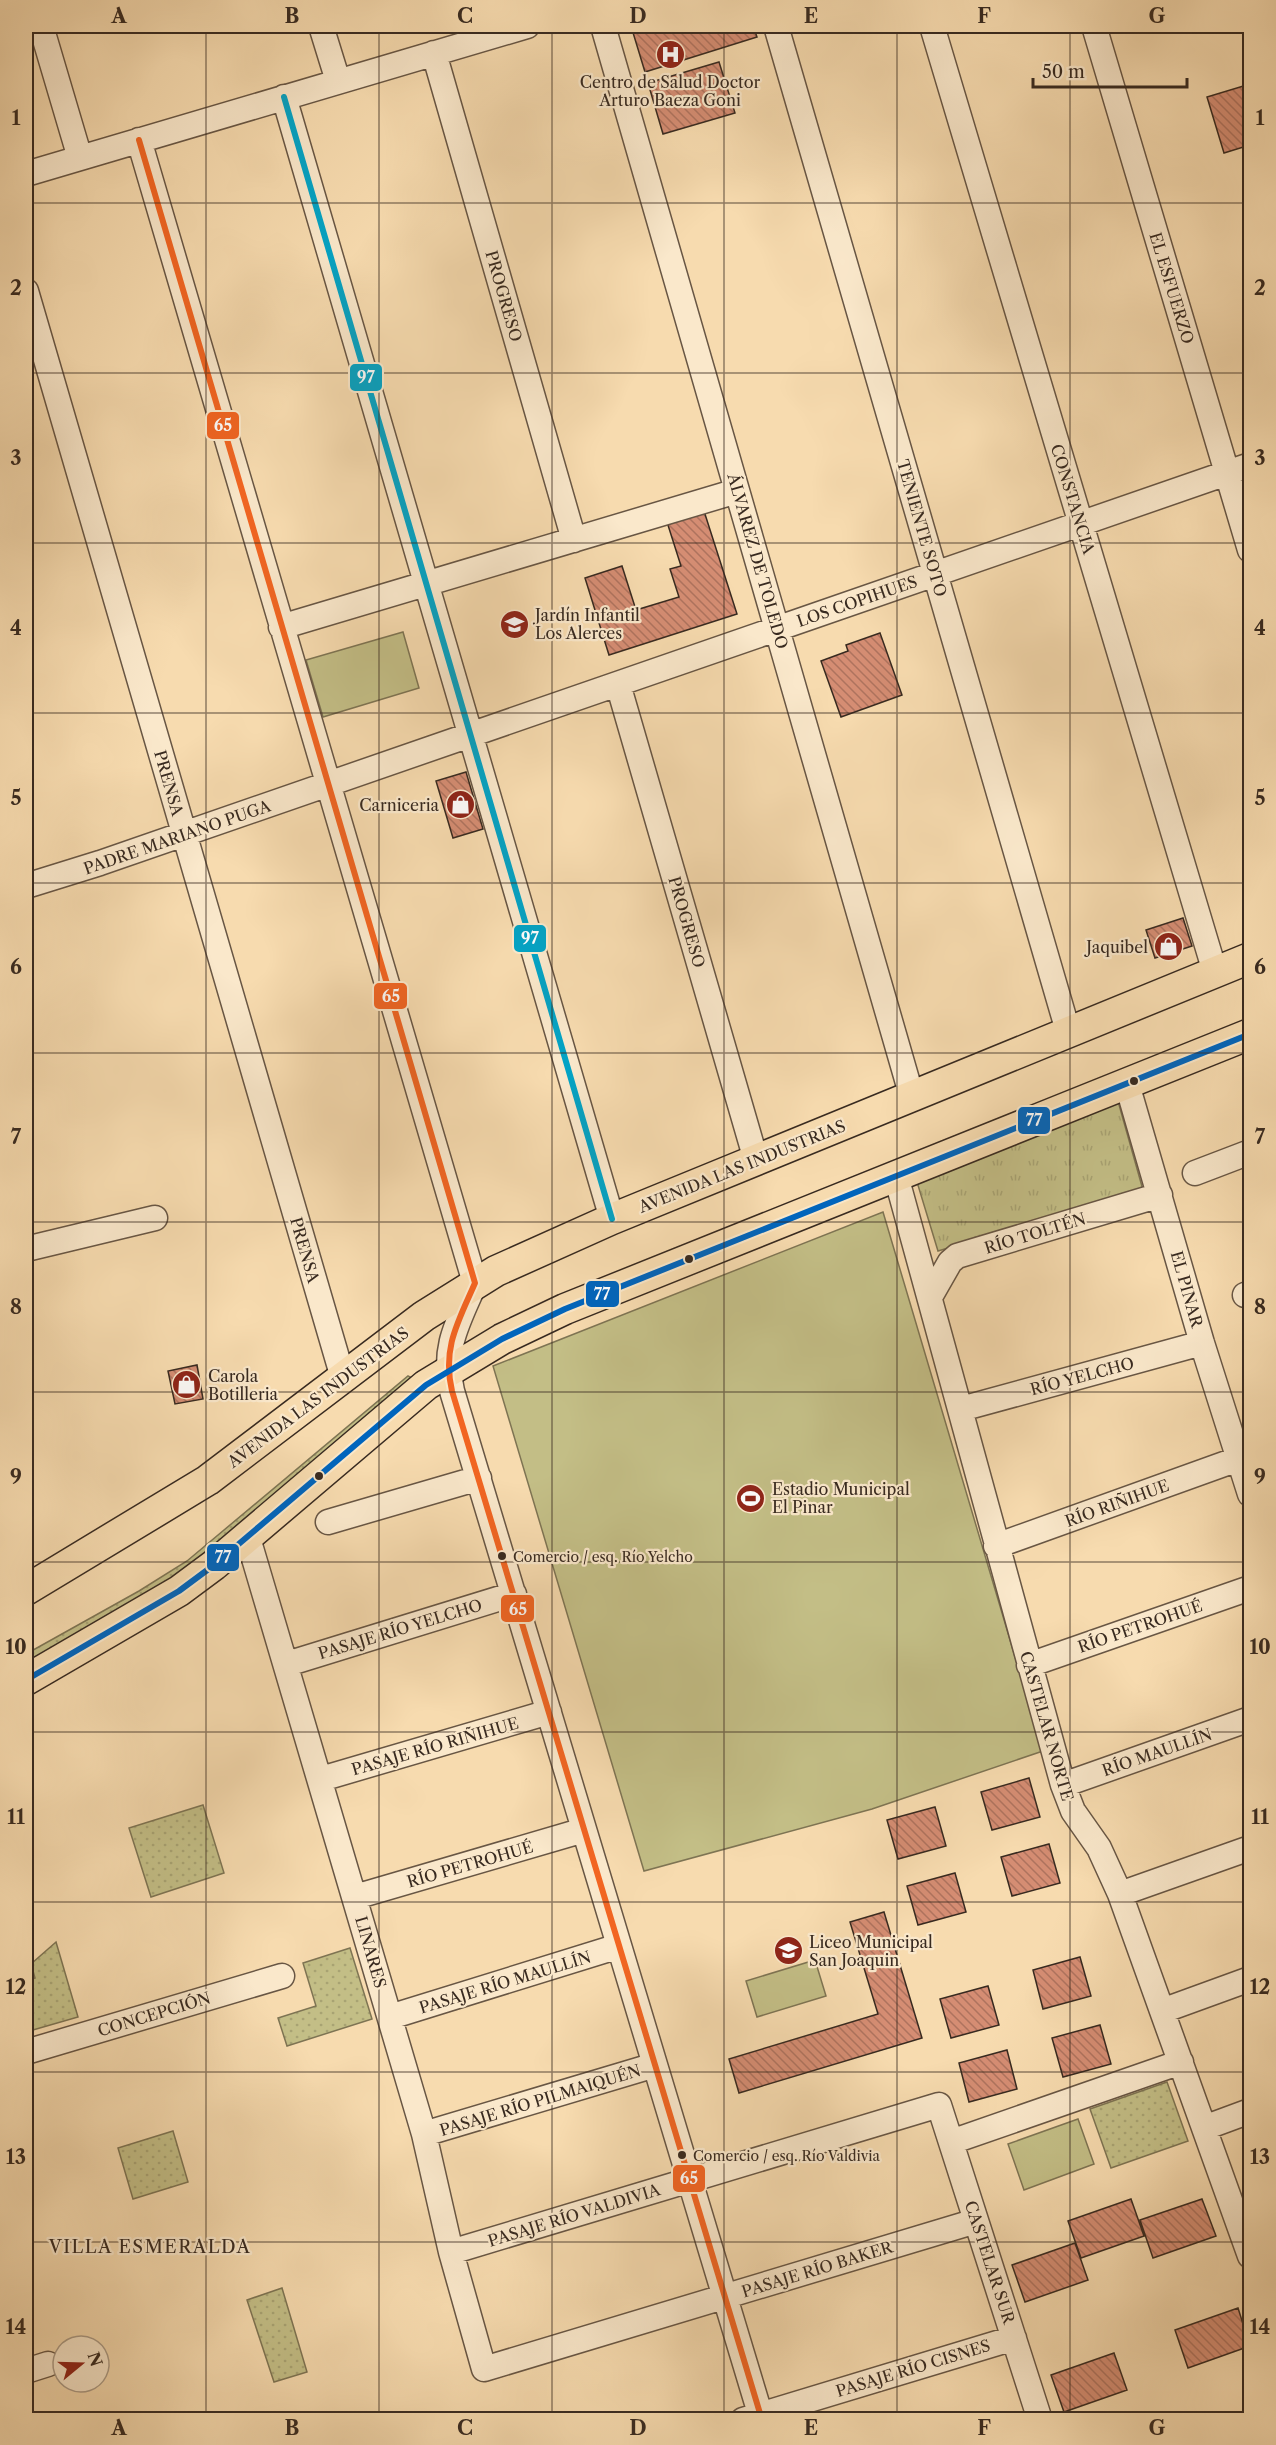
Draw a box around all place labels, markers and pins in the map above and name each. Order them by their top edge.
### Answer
hospital icon: Centro de Salud Doctor Arturo Baeza Goni [654,38,686,70]
place label: Centro de Salud Doctor Arturo Baeza Goni [580,72,760,110]
place label: Jardín Infantil Los Alerces [532,605,640,643]
school or university icon: Jardín Infantil Los Alerces [498,608,530,640]
shop icon: Carniceria [444,789,476,821]
place label: Carniceria [359,795,440,815]
shop icon: Jaquibel [1153,931,1185,963]
place label: Jaquibel [1083,937,1148,957]
unlabelled marker [1128,1075,1140,1087]
unlabelled marker [683,1253,695,1265]
place label: Carola Botilleria [208,1366,279,1404]
shop icon: Carola Botilleria [171,1369,203,1401]
unlabelled marker [313,1470,325,1482]
place label: Estadio Municipal El Pinar [772,1479,910,1517]
sports icon: Estadio Municipal El Pinar [735,1482,767,1514]
place label: Comercio / esq. Río Yelcho [513,1548,693,1566]
marker: Comercio / esq. Río Yelcho [496,1550,508,1562]
place label: Liceo Municipal San Joaquin [809,1932,933,1970]
school or university icon: Liceo Municipal San Joaquin [772,1935,804,1967]
place label: Comercio / esq. Río Valdivia [693,2147,881,2165]
marker: Comercio / esq. Río Valdivia [676,2149,688,2161]

